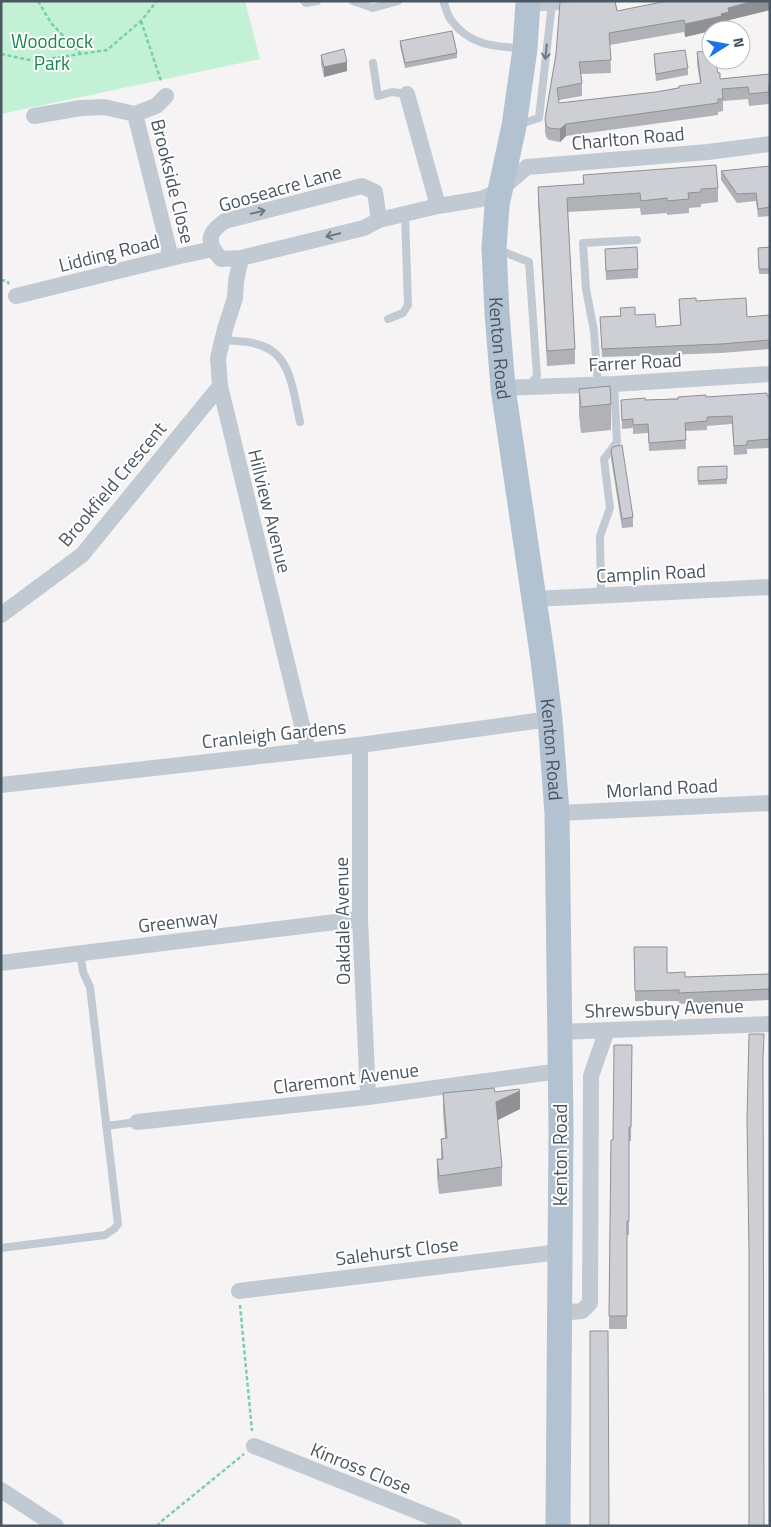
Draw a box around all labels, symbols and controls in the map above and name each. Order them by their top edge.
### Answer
north arrow [701,20,751,70]
park label: Woodcock Park [11,26,93,77]
text: N [728,36,750,49]
one-way arrow [541,43,551,59]
street label: Brookside Close [144,116,203,246]
street label: Charlton Road [570,118,686,157]
street label: Gooseacre Lane [215,156,345,219]
one-way arrow [249,207,265,216]
street label: Lidding Road [55,226,162,279]
one-way arrow [326,231,342,240]
street label: Kenton Road [482,296,519,401]
street label: Farrer Road [588,345,682,378]
street label: Brookfield Crescent [51,415,173,553]
street label: Hillview Avenue [241,446,300,576]
street label: Camplin Road [595,555,707,590]
street label: Kenton Road [534,697,571,802]
street label: Cranleigh Gardens [200,711,348,756]
street label: Morland Road [605,770,719,805]
street label: Oakdale Avenue [326,857,357,985]
street label: Greenway [136,901,220,940]
street label: Shrewsbury Avenue [584,990,744,1025]
street label: Claremont Avenue [271,1054,420,1101]
street label: Kenton Road [545,1104,574,1206]
street label: Salehurst Close [334,1229,460,1272]
street label: Kinross Close [306,1434,416,1501]

